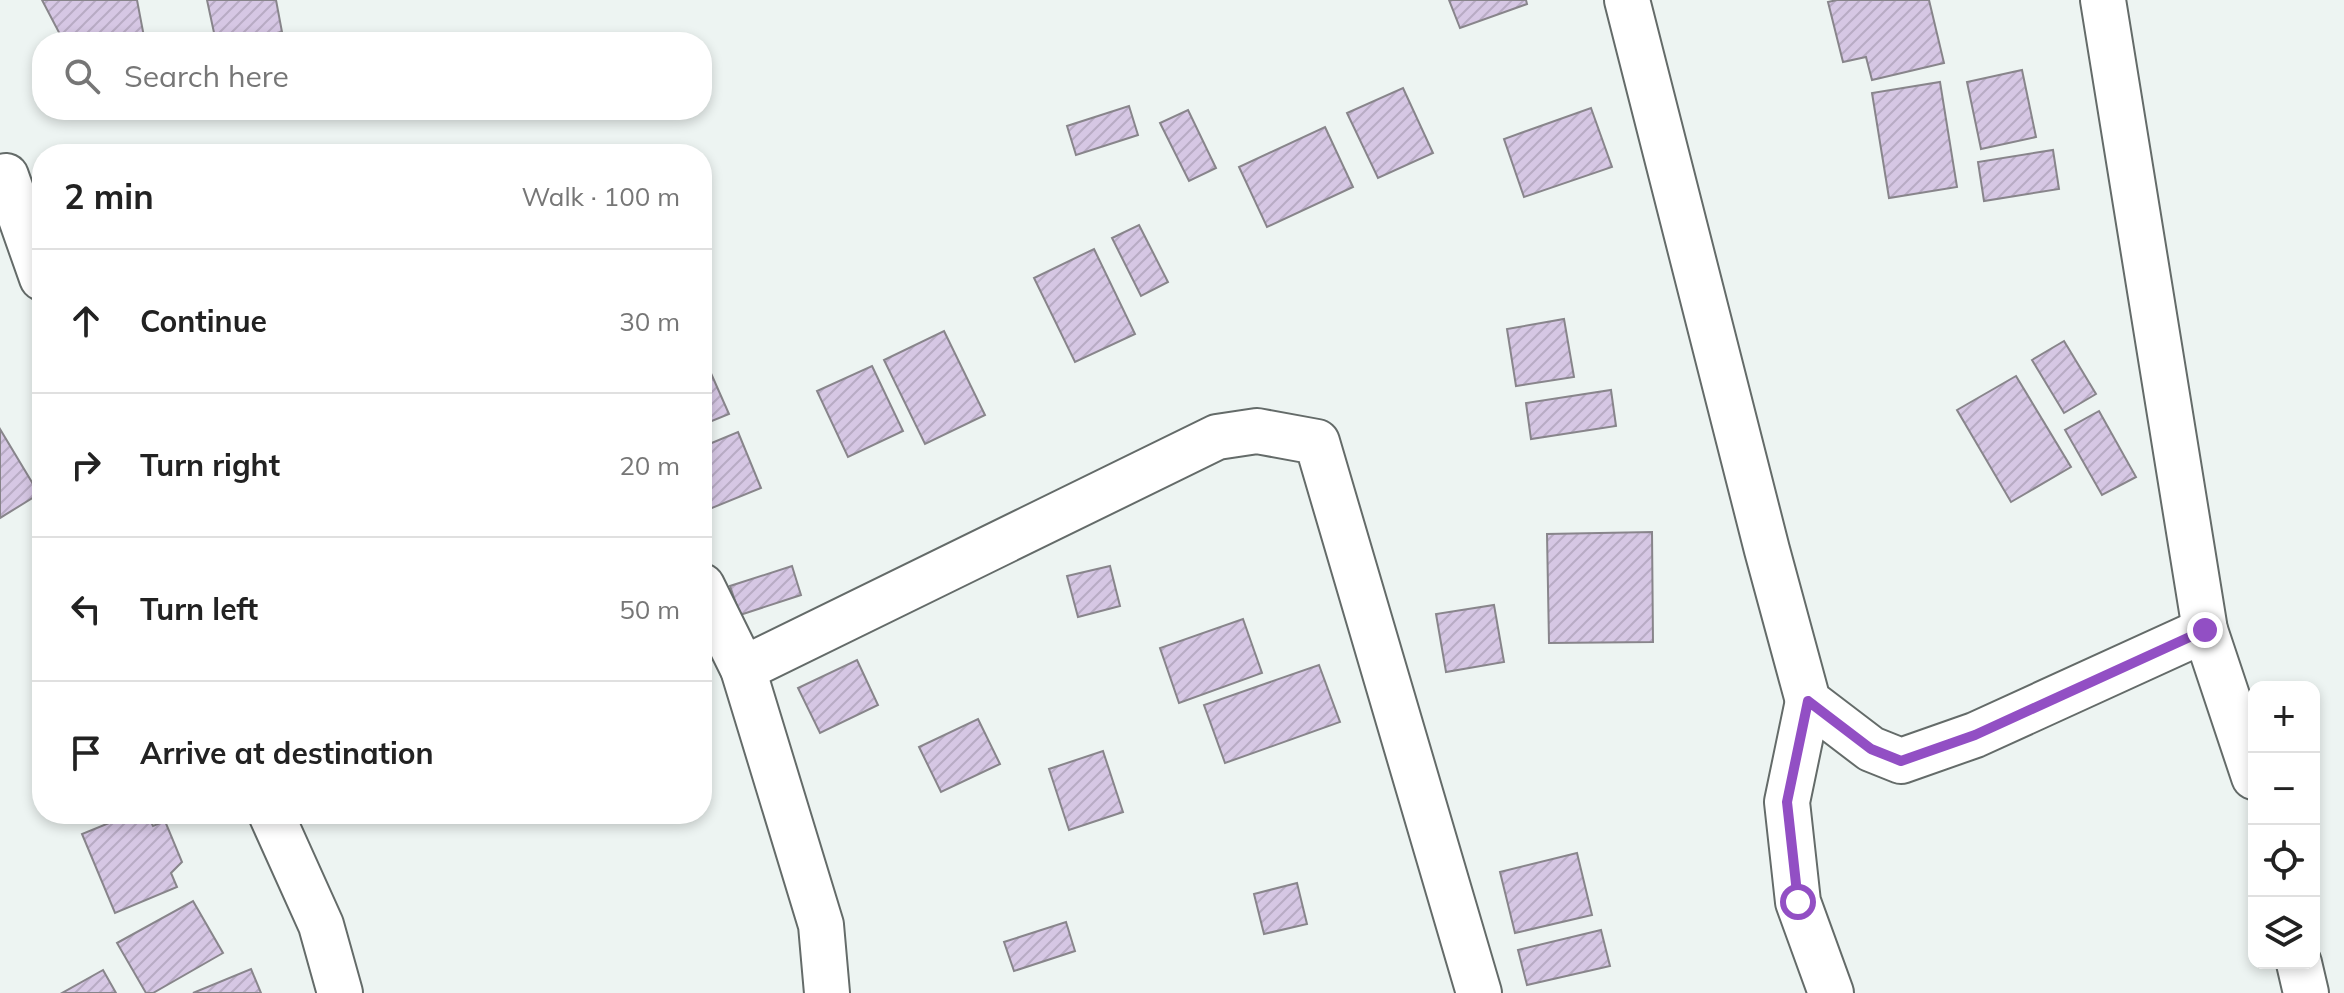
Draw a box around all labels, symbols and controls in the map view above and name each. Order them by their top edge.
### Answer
search box [32,32,712,120]
icon: search [60,54,104,98]
text: Search here [124,57,289,95]
text: 2 min [64,175,154,218]
text: Walk · 100 m [521,180,680,213]
icon: ahead [64,299,108,343]
text: Continue [140,302,267,340]
text: 30 m [619,305,680,338]
icon: right [64,443,108,487]
text: Turn right [140,446,280,484]
text: 20 m [619,449,680,482]
icon: left [64,587,108,631]
text: Turn left [140,590,258,628]
text: 50 m [619,593,680,626]
route end [2187,612,2223,648]
map controls [2248,681,2320,969]
button: + [2248,681,2320,753]
icon: arrive [64,731,108,775]
text: Arrive at destination [140,734,434,772]
button: − [2248,753,2320,825]
button: locate [2248,825,2320,897]
route start [1780,884,1816,920]
button: layers [2248,897,2320,969]

